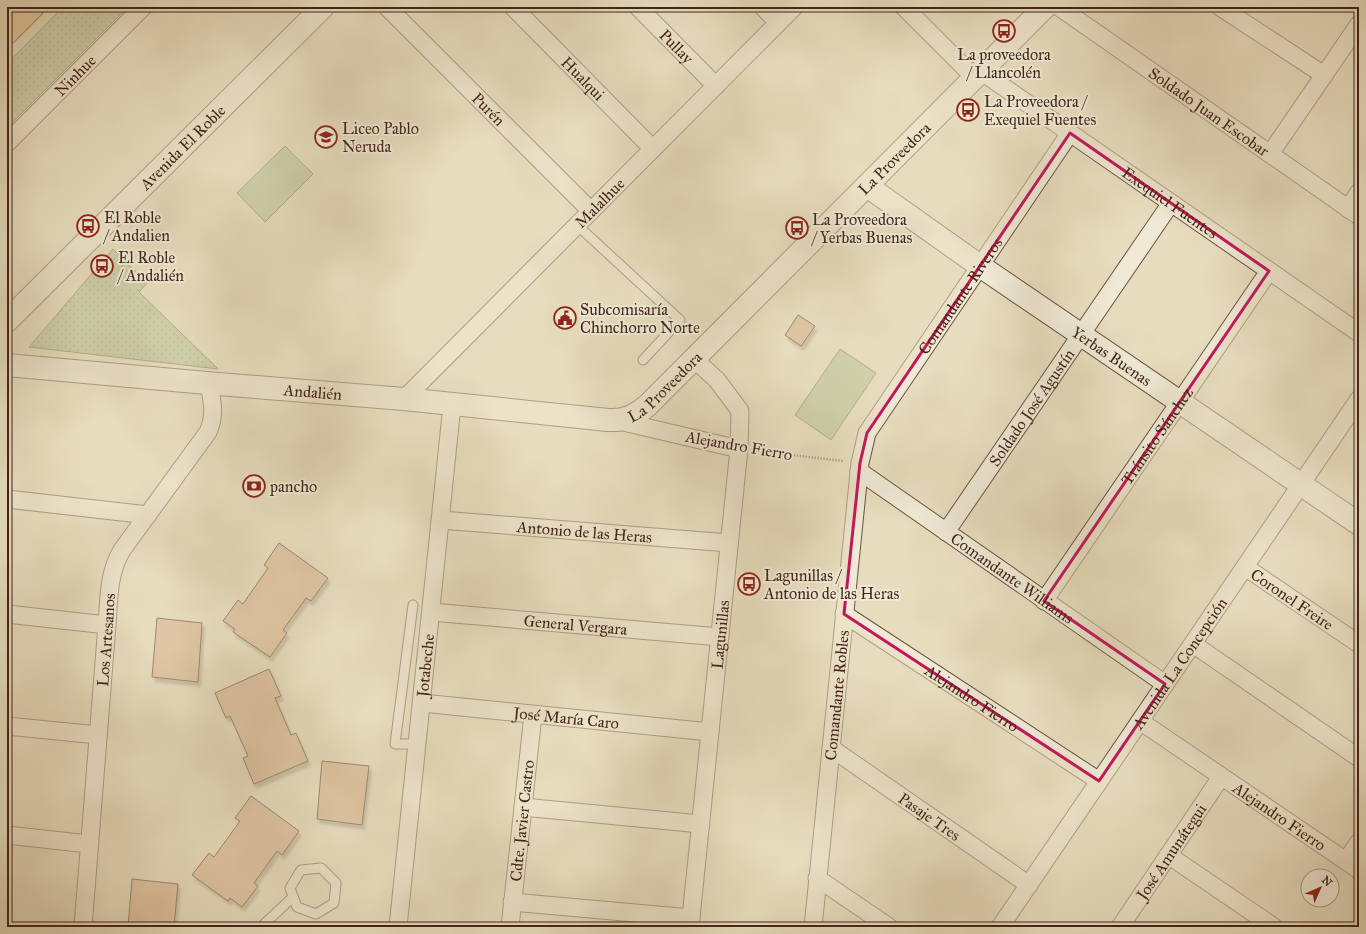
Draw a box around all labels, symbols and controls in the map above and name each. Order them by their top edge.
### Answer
bus stop icon: La proveedora / Llancolén [991,18,1017,44]
street label: Pullay [655,25,698,68]
place label: La proveedora / Llancolén [957,45,1051,82]
street label: Ninhue [51,51,100,100]
street label: Hualqui [557,53,609,105]
street label: Soldado Juan Escobar [1145,64,1273,161]
street label: Purén [468,89,509,130]
place label: La Proveedora / Exequiel Fuentes [984,92,1096,130]
bus stop icon: La Proveedora / Exequiel Fuentes [955,97,981,123]
street label: Avenida El Roble [135,101,229,194]
street label: La Proveedora [854,118,935,199]
place label: Liceo Pablo Neruda [342,119,419,156]
school or university icon: Liceo Pablo Neruda [313,124,339,150]
street label: Exequiel Fuentes [1118,163,1222,243]
street label: Malalhue [571,174,629,232]
place label: El Roble / Andalien [102,208,170,245]
place label: La Proveedora / Yerbas Buenas [810,210,912,247]
bus stop icon: El Roble / Andalien [75,213,101,239]
bus stop icon: La Proveedora / Yerbas Buenas [784,215,810,241]
street label: Comandante Riveros [914,234,1007,358]
place label: El Roble / Andalién [116,248,184,285]
bus stop icon: El Roble / Andalién [89,253,115,279]
place label: Subcomisaría Chinchorro Norte [580,300,700,337]
public building icon: Subcomisaría Chinchorro Norte [552,305,578,331]
street label: Yerbas Buenas [1068,322,1155,390]
street label: Soldado José Agustín [985,345,1079,470]
street label: La Proveedora [625,348,706,427]
street label: Andalién [282,380,343,404]
street label: Tránsito Sánchez [1117,383,1197,488]
street label: Alejandro Fierro [683,427,794,464]
bank icon: pancho [241,473,267,499]
place label: pancho [269,477,317,496]
street label: Antonio de las Heras [515,517,653,547]
street label: Comandante Williams [947,529,1078,628]
street label: Coronel Freire [1247,565,1337,634]
place label: Lagunillas / Antonio de las Heras [763,566,899,603]
bus stop icon: Lagunillas / Antonio de las Heras [736,571,762,597]
street label: Los Artesanos [93,592,119,687]
street label: Avenida La Concepción [1128,594,1231,734]
street label: Lagunillas [708,599,733,670]
street label: General Vergara [523,611,628,639]
street label: Comandante Robles [821,629,853,761]
street label: Jotabeche [413,633,438,700]
street label: Alejandro Fierro [920,660,1022,736]
street label: José María Caro [510,703,620,733]
street label: Cdte. Javier Castro [506,759,538,882]
street label: Alejandro Fierro [1229,778,1330,855]
street label: Pasaje Tres [895,789,964,845]
street label: José Amunátegui [1131,800,1211,905]
north arrow [1300,868,1340,908]
text: N [1319,873,1335,890]

